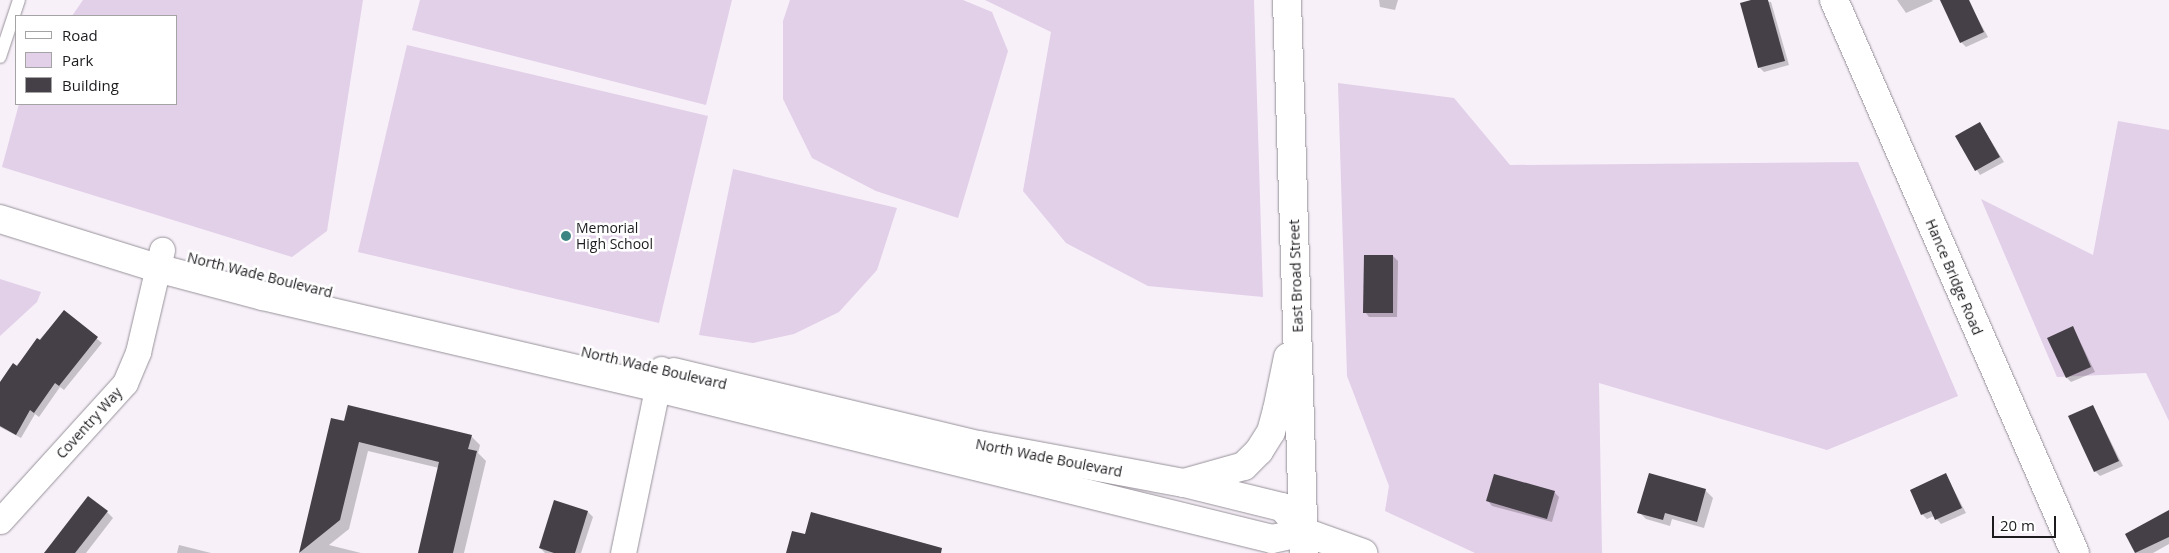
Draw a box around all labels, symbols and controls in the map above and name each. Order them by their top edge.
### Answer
legend [15,15,178,105]
text: Road [62,25,98,45]
text: Park [62,50,93,70]
text: Building [62,75,119,95]
street label: Hance Bridge Road [1922,217,1986,337]
street label: East Broad Street [1286,219,1306,333]
place label: Memorial High School [576,220,653,252]
marker: Memorial High School [560,230,572,242]
street label: North Wade Boulevard [186,249,334,301]
street label: North Wade Boulevard [579,343,729,393]
street label: Coventry Way [53,384,125,462]
street label: North Wade Boulevard [974,436,1124,480]
scale bar [1994,506,2058,538]
text: 20 m [2000,515,2035,535]

